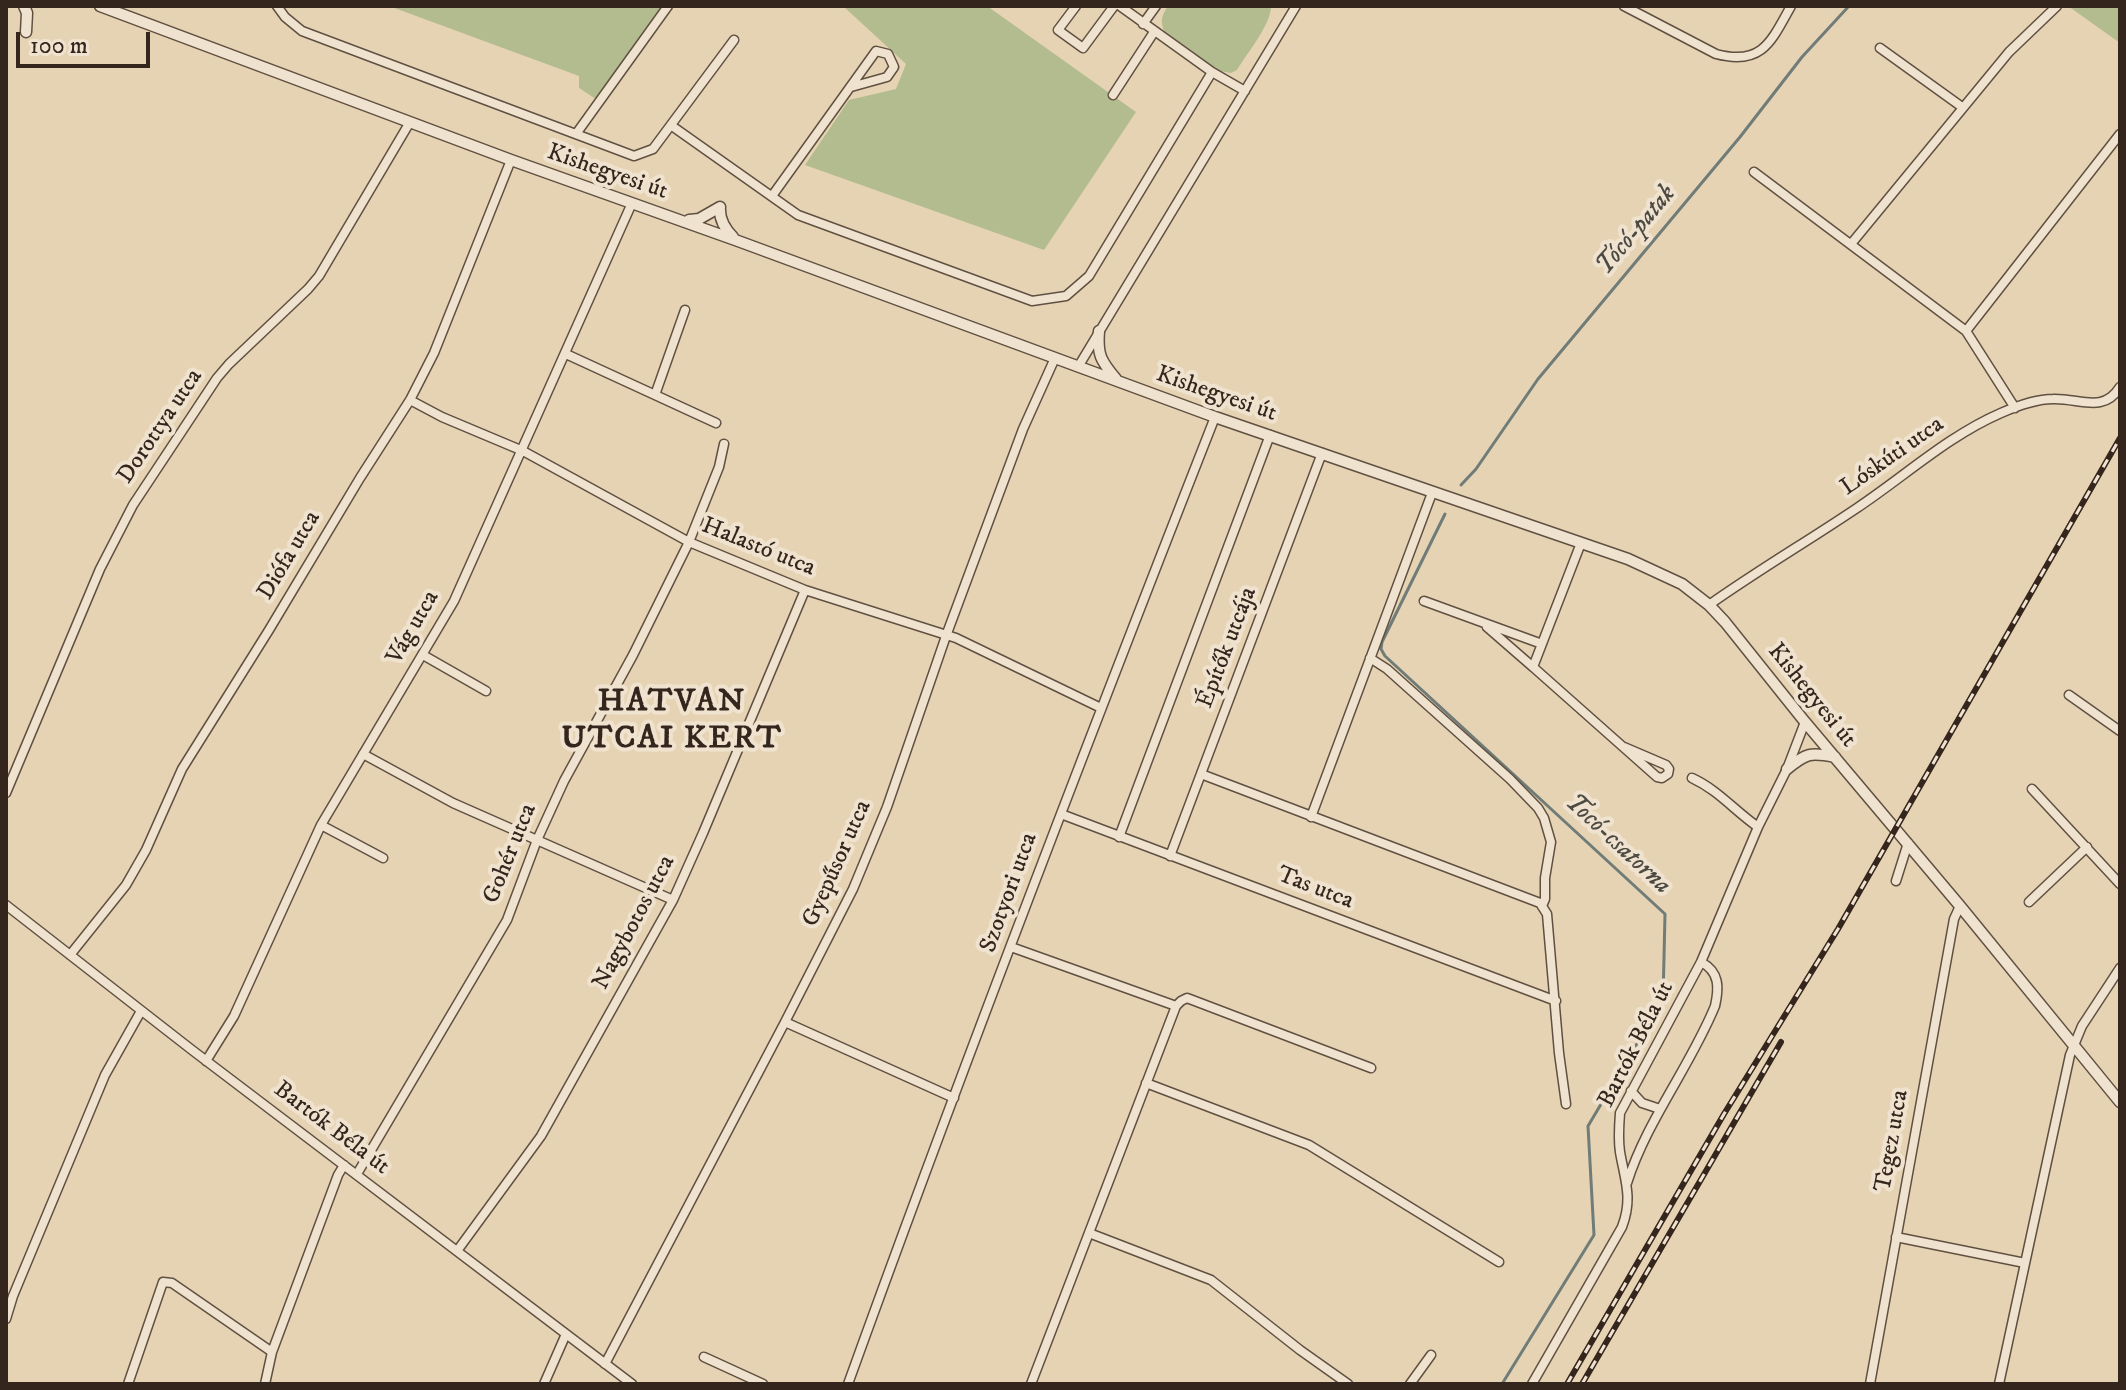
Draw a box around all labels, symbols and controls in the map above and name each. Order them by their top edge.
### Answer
scale bar [20,16,154,66]
text: 100 m [30,31,88,61]
street label: Kishegyesi út [543,139,671,207]
water label: Tócó-patak [1590,180,1684,282]
street label: Kishegyesi út [1152,361,1280,429]
street label: Dorottya utca [112,364,210,490]
street label: Lóskúti utca [1836,411,1950,503]
street label: Diófa utca [252,506,328,606]
street label: Halastó utca [697,512,819,584]
street label: Építők utcája [1192,583,1264,713]
street label: Vág utca [381,586,447,670]
street label: Kishegyesi út [1760,638,1862,754]
district label: HATVAN UTCAI KERT [561,684,783,759]
water label: Tocó-csatorna [1558,788,1676,902]
street label: Gyepűsor utca [797,796,879,932]
street label: Gohér utca [478,800,544,908]
street label: Szotyori utca [975,829,1045,957]
street label: Nagybotos utca [588,851,682,995]
street label: Tas utca [1273,861,1357,917]
street label: Bartók Béla út [1593,977,1681,1113]
street label: Bartók Béla út [267,1076,395,1182]
street label: Tegez utca [1870,1088,1916,1194]

